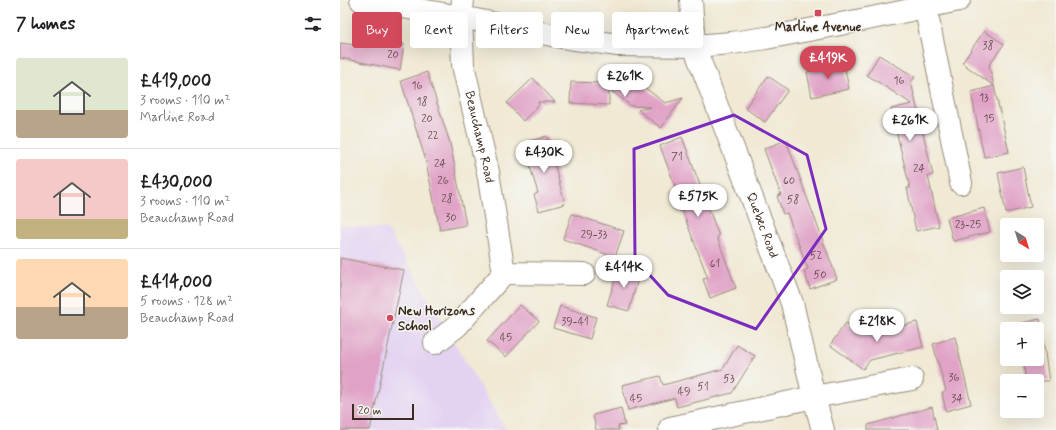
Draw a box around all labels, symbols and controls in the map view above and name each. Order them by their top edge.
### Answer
marker: Marline Avenue [813,8,823,18]
chip: Buy [352,12,402,48]
chip: Rent [410,12,468,48]
chip: Filters [476,12,543,48]
chip: New [551,12,604,48]
chip: Apartment [612,12,703,48]
text: 7 homes [16,13,75,35]
icon: filters [302,13,324,35]
place label: Marline Avenue [775,19,861,36]
house number: 38 [983,39,994,53]
pin: £419K [800,46,856,80]
house number: 20 [387,48,399,62]
text: £419K [809,50,847,67]
pin: £261K [597,64,653,98]
text: £261K [607,68,643,85]
text: £419,000 [140,70,211,92]
icon: home [48,74,96,122]
house number: 16 [894,74,905,88]
house number: 16 [412,79,423,93]
street label: Beauchamp Road [461,89,498,184]
house number: 13 [979,91,989,105]
text: 3 rooms · 110 m² [140,92,230,109]
house number: 18 [417,95,427,109]
pin: £261K [882,108,938,142]
text: Marline Road [140,109,215,126]
house number: 20 [421,112,433,126]
text: £261K [892,112,928,129]
house number: 15 [984,112,995,126]
house number: 22 [427,129,439,143]
pin: £430K [516,140,572,174]
text: £430K [524,144,564,161]
house number: 71 [671,150,683,164]
house number: 24 [434,157,446,171]
house number: 24 [913,162,925,176]
text: £430,000 [140,171,212,193]
house number: 26 [437,174,449,188]
house number: 60 [783,174,795,188]
icon: home [48,175,96,223]
pin: £575K [670,184,726,218]
text: £575K [678,188,718,205]
street label: Quebec Road [742,190,783,260]
house number: 28 [441,192,453,206]
text: 3 rooms · 110 m² [140,193,230,210]
house number: 58 [787,193,799,207]
text: Beauchamp Road [140,210,234,227]
house number: 30 [445,211,457,225]
house number: 23-25 [955,218,981,232]
north arrow [1000,218,1044,262]
map controls [1000,218,1044,418]
house number: 29-33 [581,228,608,242]
house number: 52 [810,249,822,263]
pin: £414K [596,255,652,289]
house number: 61 [710,257,720,271]
text: £414K [604,259,644,276]
house number: 50 [814,268,826,282]
button: layers [1000,270,1044,314]
text: £414,000 [140,271,212,293]
icon: home [48,275,96,323]
text: 5 rooms · 128 m² [140,293,233,310]
place label: New Horizons School [398,303,475,335]
pin: £218K [849,309,905,343]
text: Beauchamp Road [140,310,234,327]
marker: New Horizons School [385,313,395,323]
text: £218K [858,313,896,330]
house number: 39-41 [561,315,589,329]
button: + [1000,322,1044,366]
house number: 45 [500,331,512,345]
house number: 36 [948,371,960,385]
house number: 53 [723,372,735,386]
button: − [1000,374,1044,418]
house number: 51 [697,380,709,394]
house number: 49 [678,385,690,399]
house number: 45 [630,392,642,406]
house number: 34 [951,392,963,406]
scale bar [352,402,414,421]
text: 20 m [358,404,381,418]

